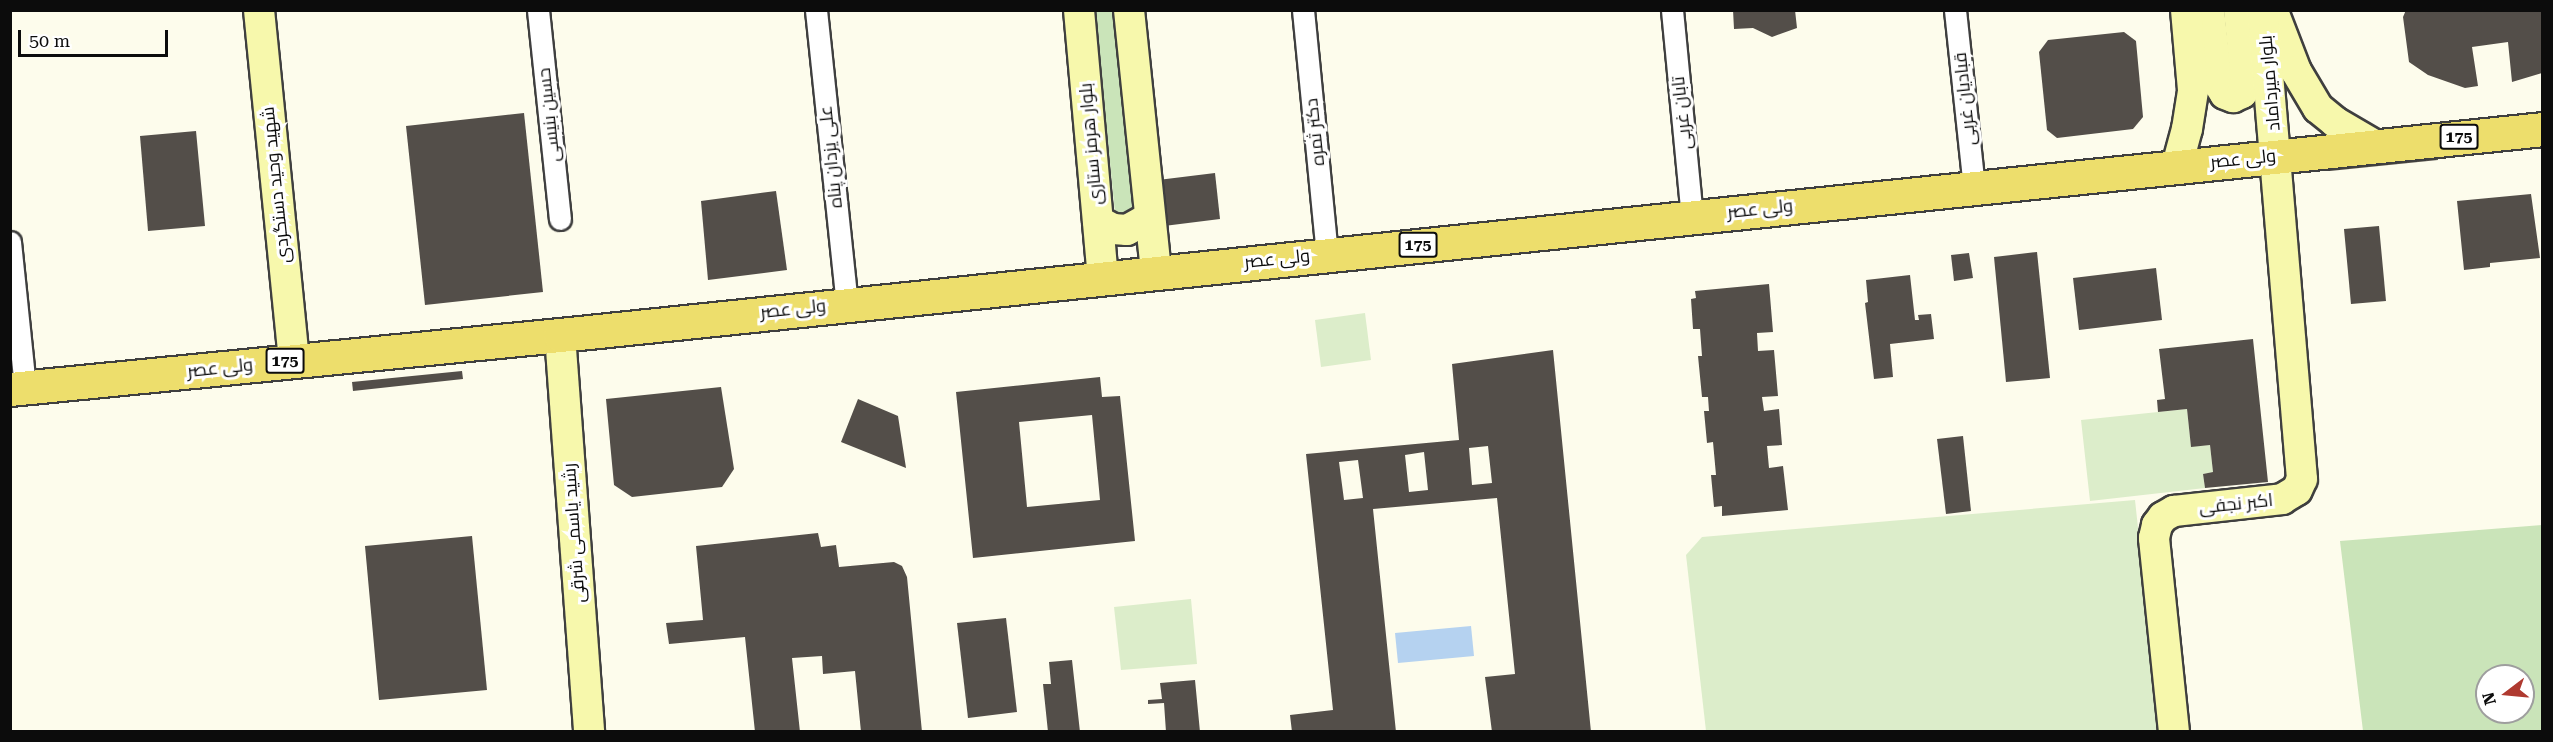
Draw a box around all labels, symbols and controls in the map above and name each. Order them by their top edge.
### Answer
scale bar [21,18,171,56]
text: 50 m [29,30,70,51]
street label: بلوار میرداماد [2255,34,2285,132]
street label: قبادیان غربی [1949,51,1981,147]
street label: حسین بنیسی [533,67,565,163]
street label: تابان غربی [1667,75,1697,151]
street label: بلوار هرمز ستاری [1075,82,1107,206]
street label: دکتر ثمره [1301,97,1329,167]
street label: علی یزدان پناه [815,105,847,209]
street label: شهید وحید دستگردی [257,106,295,264]
road number: 175 [2440,124,2478,150]
street label: ولی عصر [2209,145,2277,173]
street label: ولی عصر [1726,195,1794,223]
road number: 175 [1398,232,1438,258]
street label: ولی عصر [1243,245,1311,273]
street label: ولی عصر [759,295,827,323]
road number: 175 [266,348,304,374]
street label: ولی عصر [186,354,254,382]
street label: رشید یاسمی شرقی [558,462,590,604]
street label: اکبر نجفی [2198,489,2274,519]
north arrow [2475,664,2535,724]
text: N [2478,690,2500,707]

